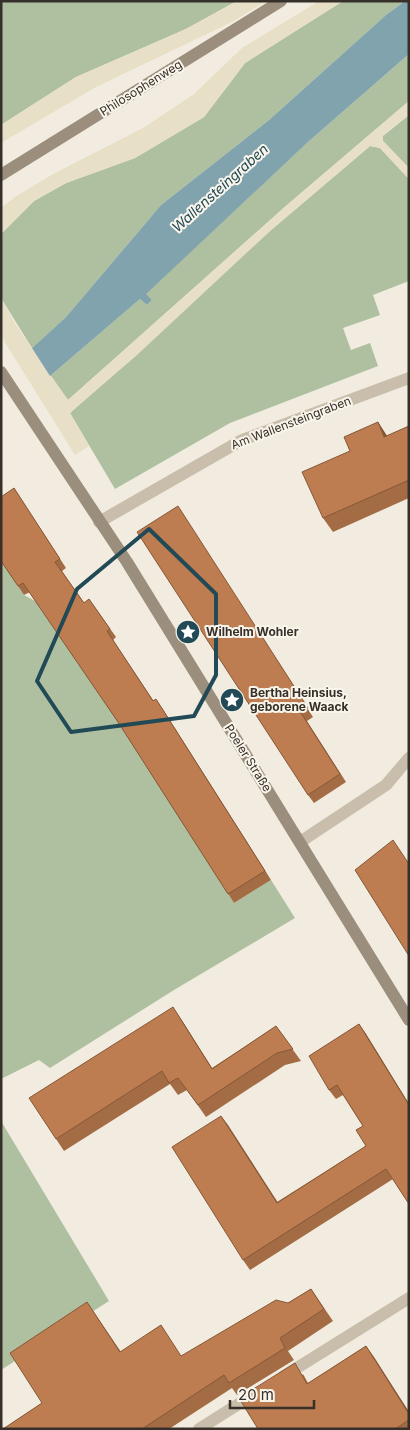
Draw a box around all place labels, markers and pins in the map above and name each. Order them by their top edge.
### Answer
place icon: Wilhelm Wohler [175,619,201,645]
place label: Wilhelm Wohler [206,624,299,639]
place label: Bertha Heinsius, geborene Waack [250,685,349,714]
place icon: Bertha Heinsius, geborene Waack [219,687,245,713]

